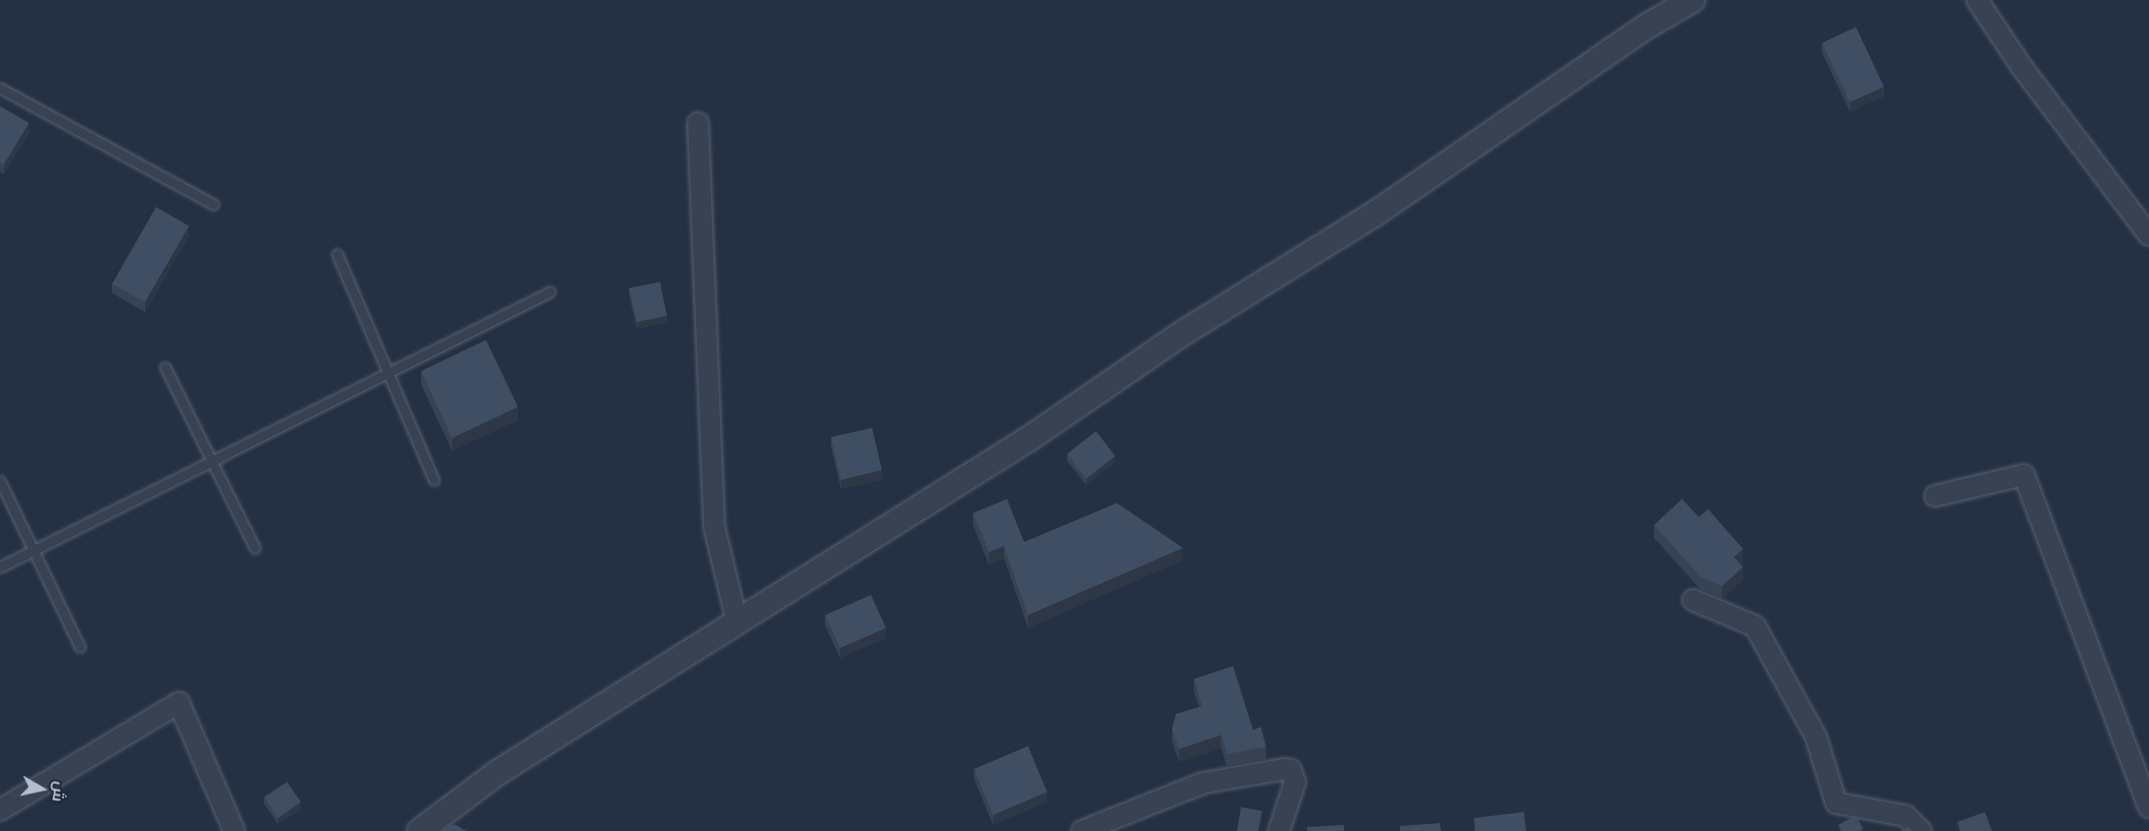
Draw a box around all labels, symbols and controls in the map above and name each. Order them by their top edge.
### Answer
north arrow [12,759,72,819]
text: ش [48,780,71,804]

